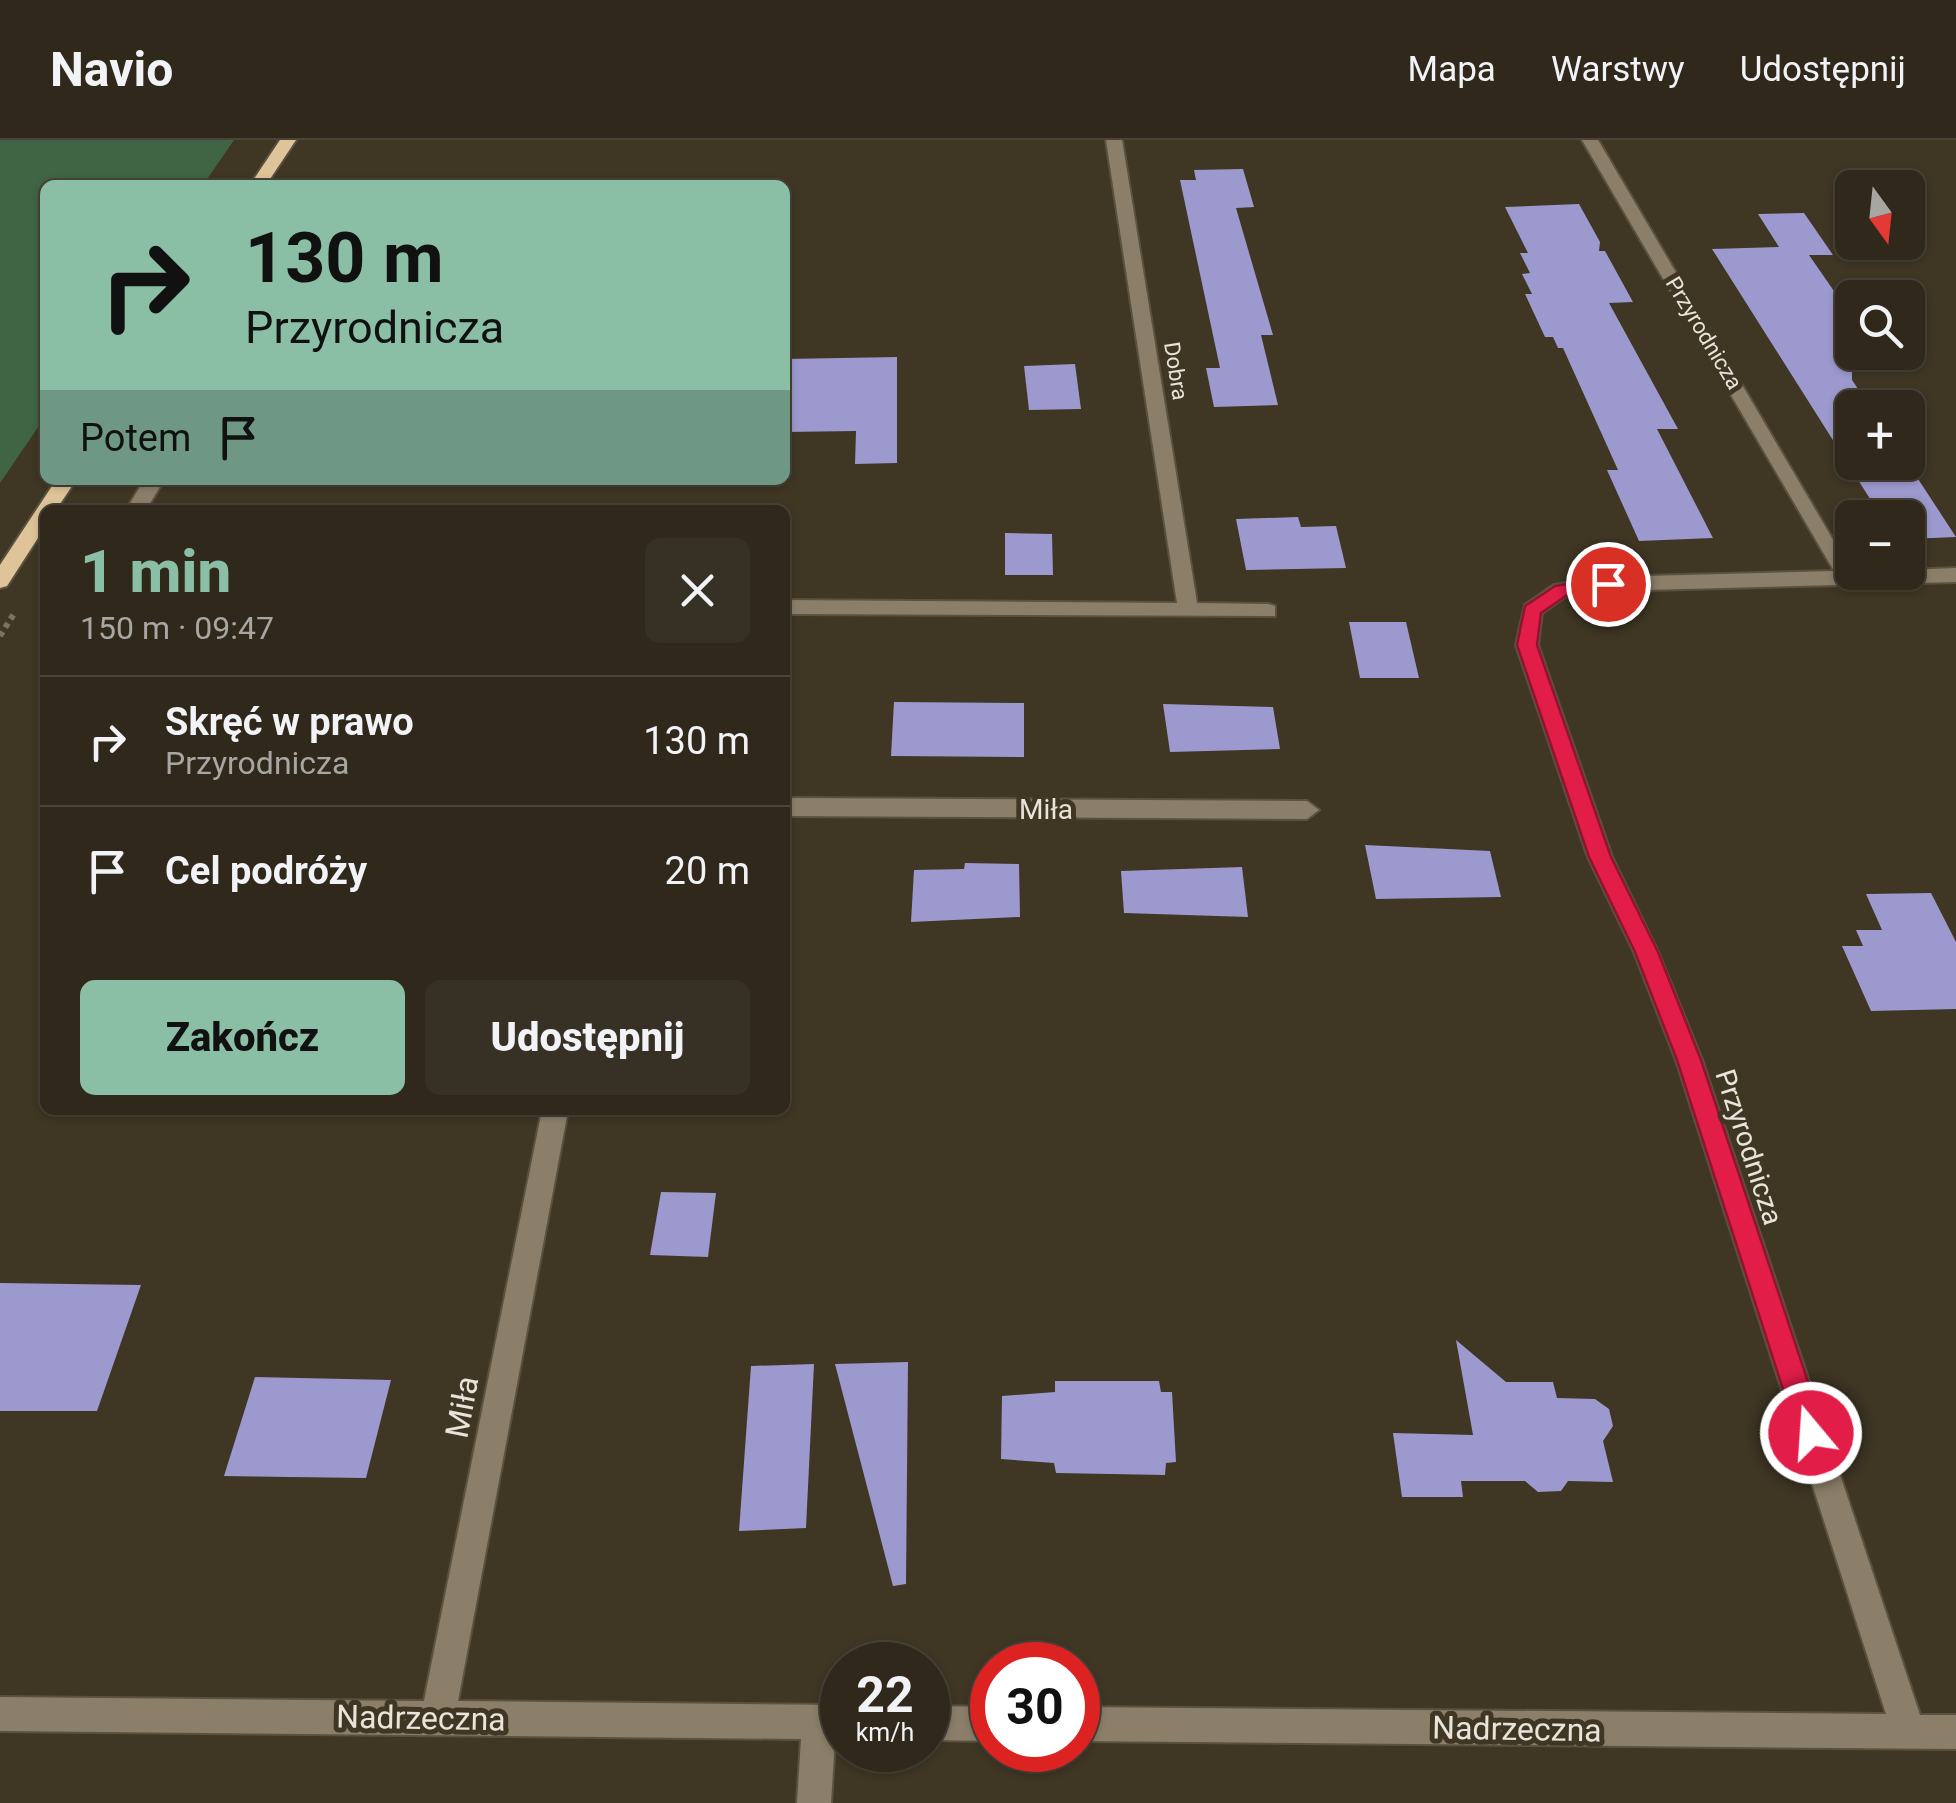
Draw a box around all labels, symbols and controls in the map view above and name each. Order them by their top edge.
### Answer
text: Navio [50,41,173,98]
text: Mapa [1408,49,1496,90]
text: Warstwy [1551,49,1685,90]
text: Udostępnij [1740,49,1906,90]
north arrow [1835,170,1925,260]
map controls [1835,170,1925,590]
text: 130 m [245,217,444,299]
icon: right [80,220,210,350]
street label: Przyrodnicza [1661,272,1747,394]
button: search [1835,280,1925,370]
text: Przyrodnicza [245,301,504,354]
street label: Dobra [1159,340,1193,402]
button: + [1835,390,1925,480]
icon: arrive [211,410,266,465]
text: Potem [80,416,191,460]
button: − [1835,500,1925,590]
text: 1 min [80,536,231,607]
button: close [645,538,750,643]
pin [1566,542,1651,627]
icon: arrive [1581,557,1636,612]
text: 150 m · 09:47 [80,609,274,647]
text: Skręć w prawo [165,700,414,744]
icon: right [80,714,135,769]
text: 130 m [643,719,750,763]
text: Przyrodnicza [165,744,349,782]
street label: Miła [1019,793,1073,826]
icon: arrive [80,844,135,899]
text: Cel podróży [165,849,367,893]
text: 20 m [665,849,750,893]
button: Zakończ [80,980,405,1095]
button: Udostępnij [425,980,750,1095]
street label: Przyrodnicza [1708,1065,1790,1229]
street label: Miła [437,1373,487,1441]
position arrow [1759,1381,1863,1485]
speed limit sign: 30 [970,1642,1100,1772]
text: 22 [856,1666,914,1724]
street label: Nadrzeczna [336,1698,506,1738]
street label: Nadrzeczna [1432,1709,1602,1749]
text: km/h [856,1718,914,1747]

